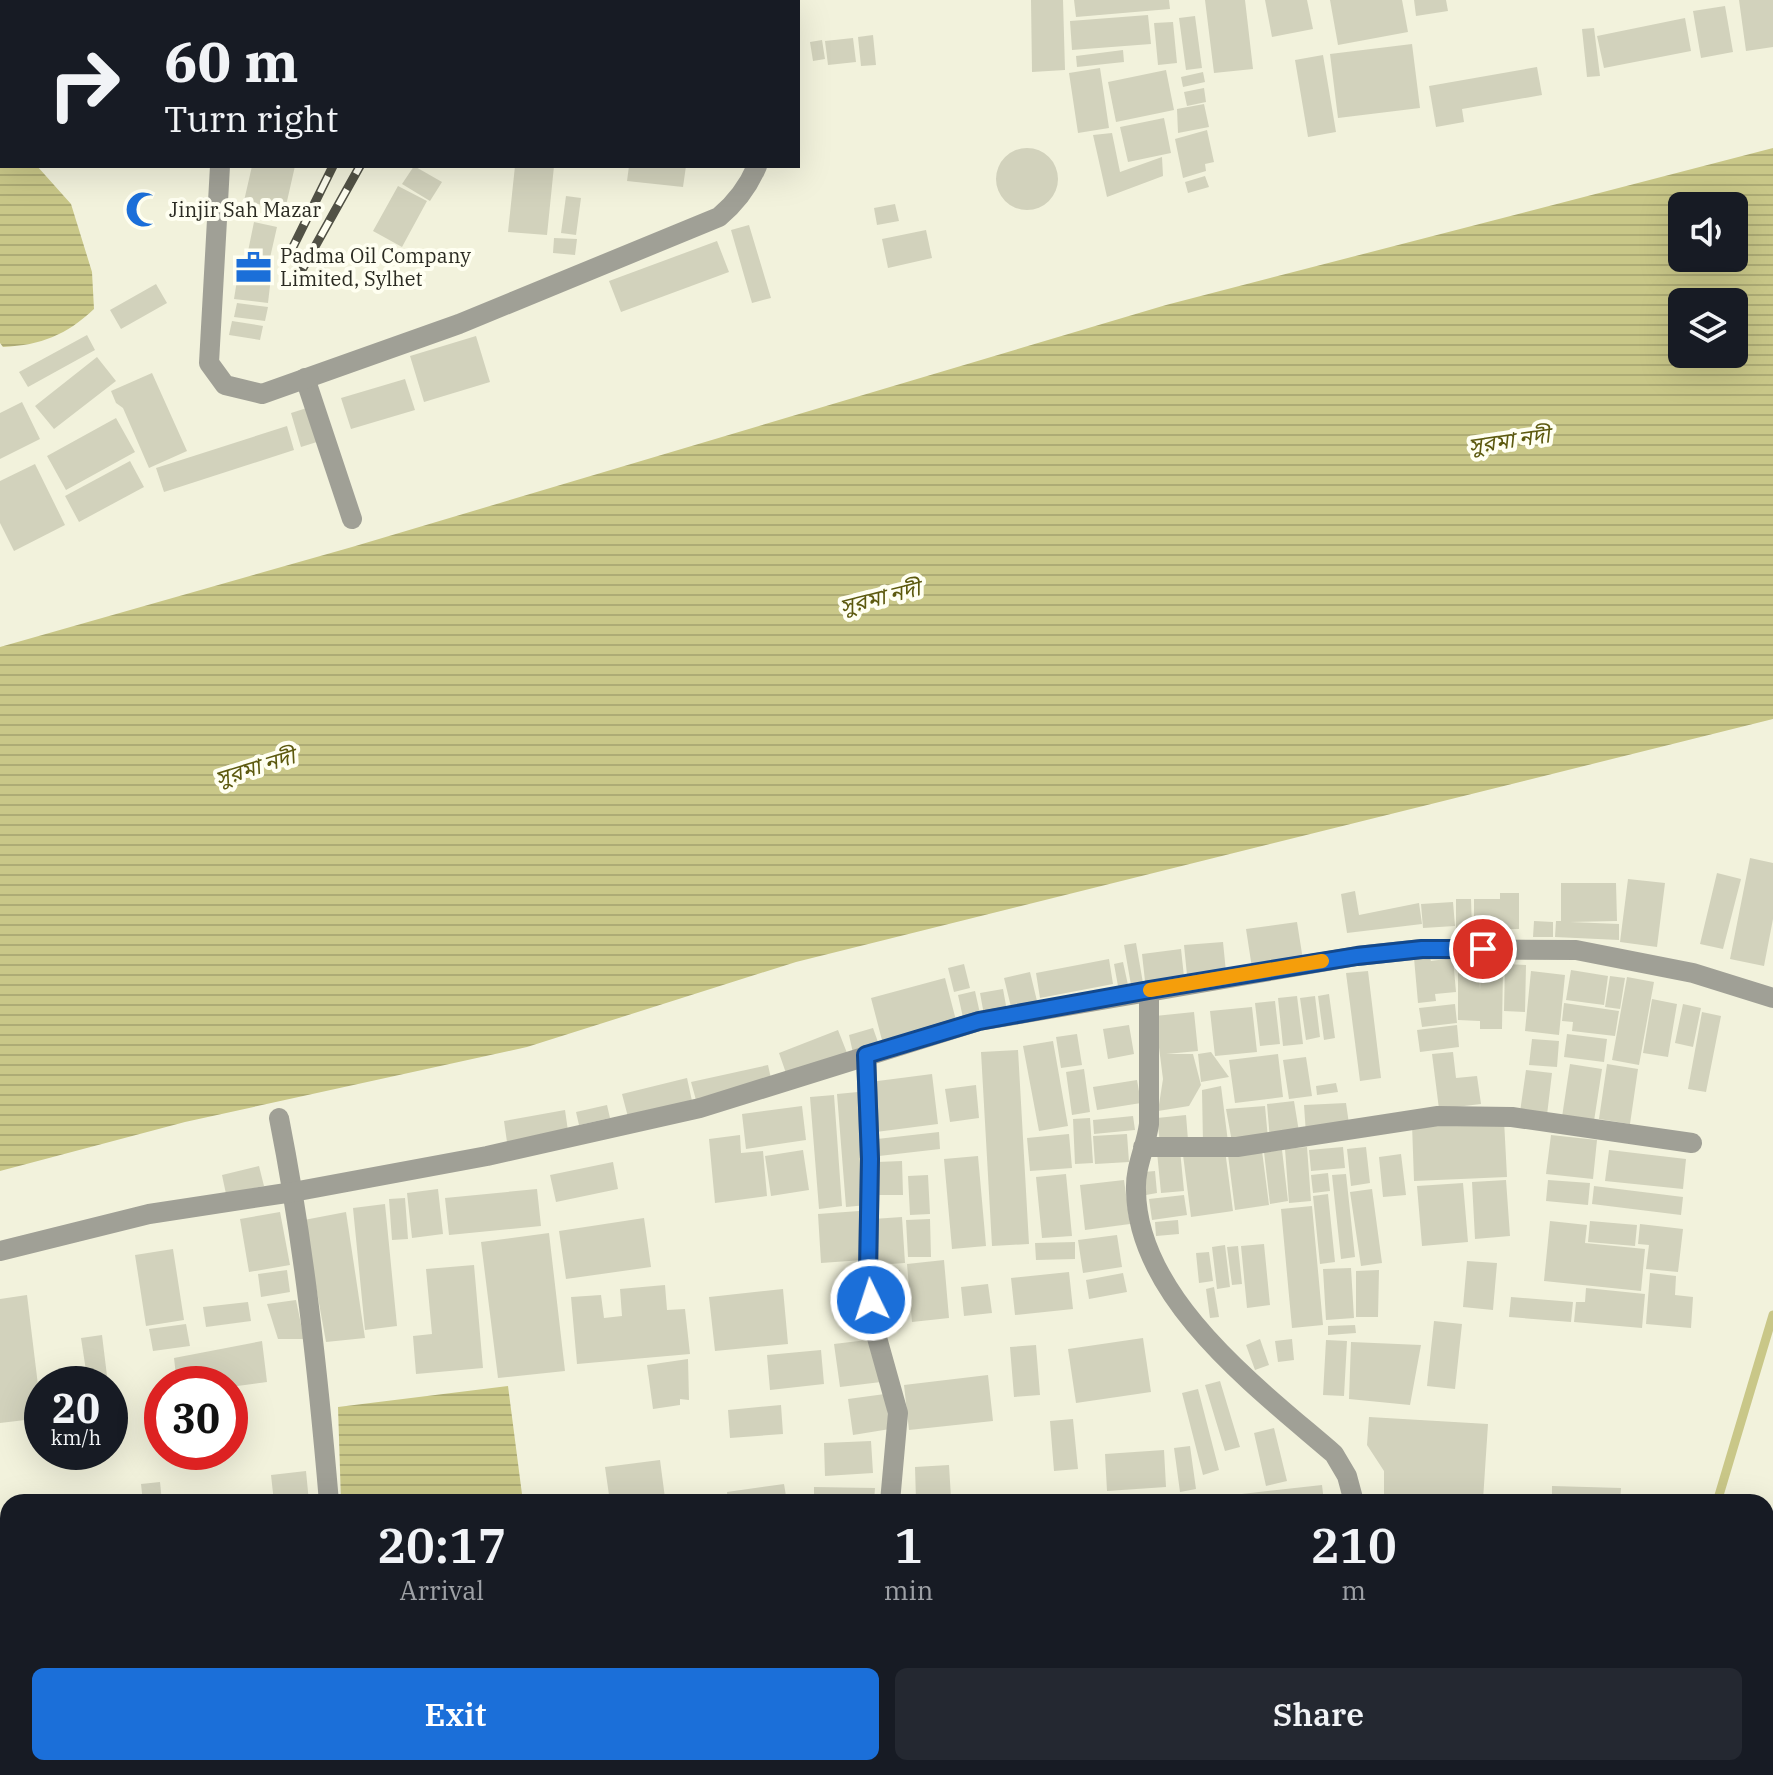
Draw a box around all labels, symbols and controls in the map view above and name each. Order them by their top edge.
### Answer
text: 60 m [164,25,299,97]
icon: right [32,32,136,136]
text: Turn right [164,95,338,142]
mosque icon: Jinjir Sah Mazar [124,191,162,229]
map controls [1668,192,1748,368]
button: sound [1668,192,1748,272]
place label: Jinjir Sah Mazar [169,196,321,223]
place label: Padma Oil Company Limited, Sylhet [280,242,471,292]
office icon: Padma Oil Company Limited, Sylhet [235,248,273,286]
button: layers [1668,288,1748,368]
water label: সুরমা নদী [1466,419,1556,460]
water label: সুরমা নদী [837,572,927,621]
water label: সুরমা নদী [211,739,302,792]
pin [1449,915,1517,983]
icon: arrive [1461,927,1505,971]
position arrow [829,1258,913,1342]
speed limit sign: 30 [144,1366,248,1470]
text: 20 [52,1382,100,1434]
text: km/h [51,1424,101,1451]
text: 20:17 [377,1514,507,1576]
text: 1 [894,1514,923,1576]
text: 210 [1310,1514,1397,1576]
text: Arrival [400,1573,484,1607]
text: min [884,1573,933,1607]
text: m [1341,1573,1366,1607]
button: Exit [32,1668,879,1760]
button: Share [895,1668,1742,1760]

